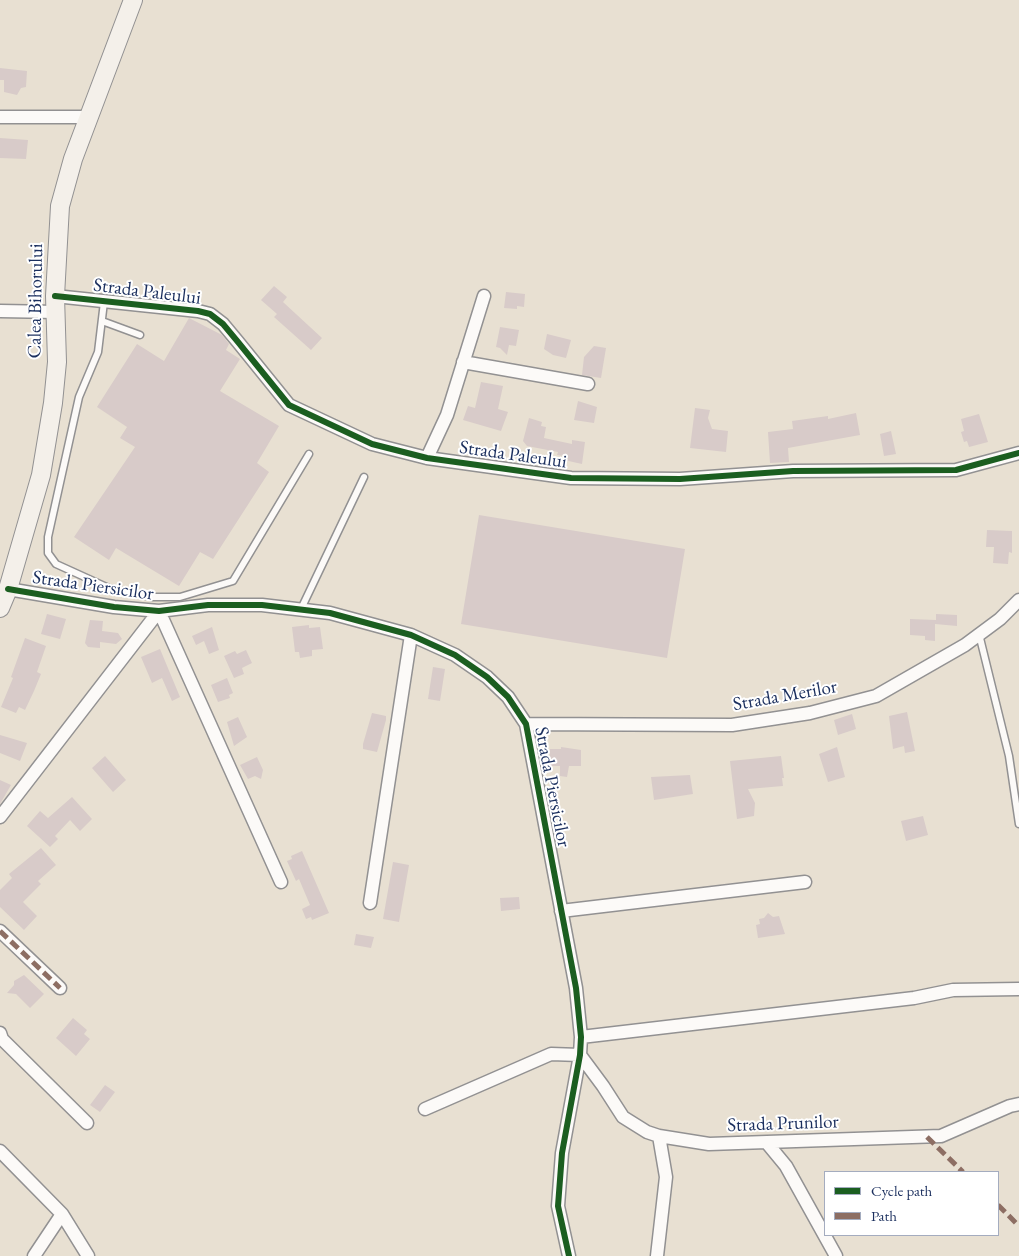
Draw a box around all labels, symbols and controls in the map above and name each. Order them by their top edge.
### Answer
street label: Calea Bihorului [24,243,48,359]
street label: Strada Paleului [92,274,202,310]
street label: Strada Paleului [458,436,568,474]
street label: Strada Piersicilor [31,566,155,606]
street label: Strada Merilor [731,676,839,716]
street label: Strada Piersicilor [529,725,575,849]
street label: Strada Prunilor [727,1111,839,1137]
legend [824,1171,999,1236]
text: Cycle path [871,1181,932,1200]
text: Path [871,1206,897,1225]

